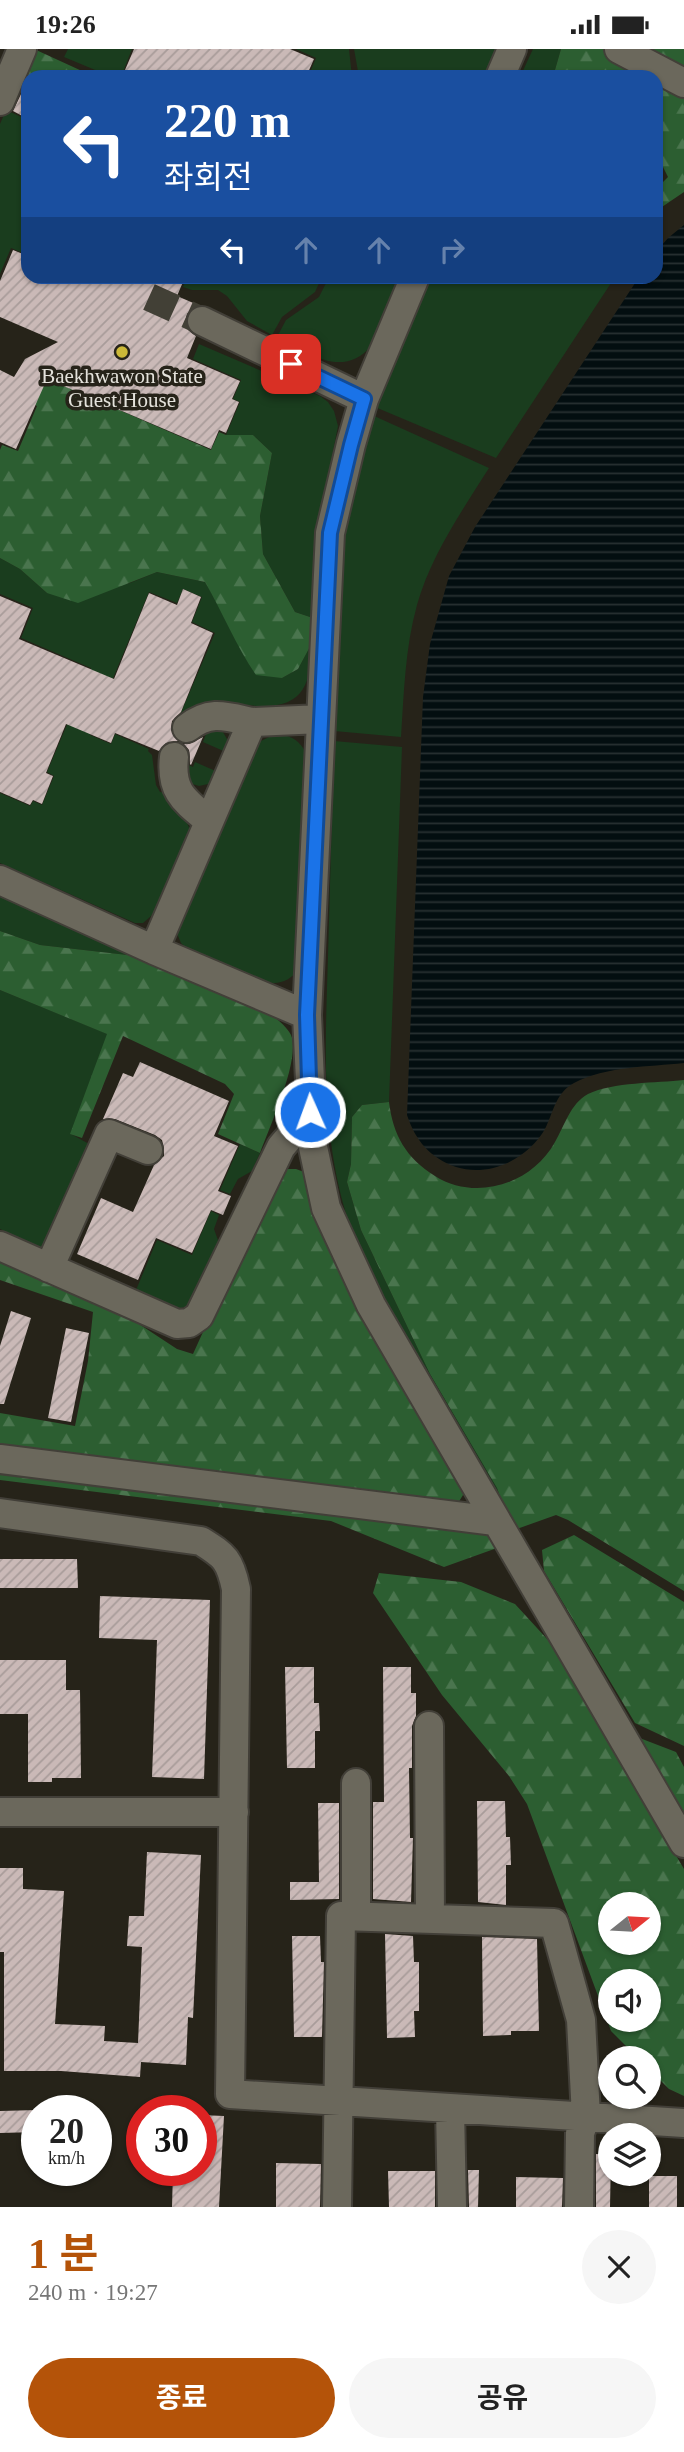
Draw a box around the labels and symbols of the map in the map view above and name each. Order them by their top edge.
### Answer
pin [261,334,321,394]
marker: Baekhwawon State Guest House [114,344,130,360]
place label: Baekhwawon State Guest House [41,364,203,412]
position arrow [273,1075,347,1149]
north arrow [598,1892,662,1955]
speed limit sign: 30 [126,2095,217,2186]

